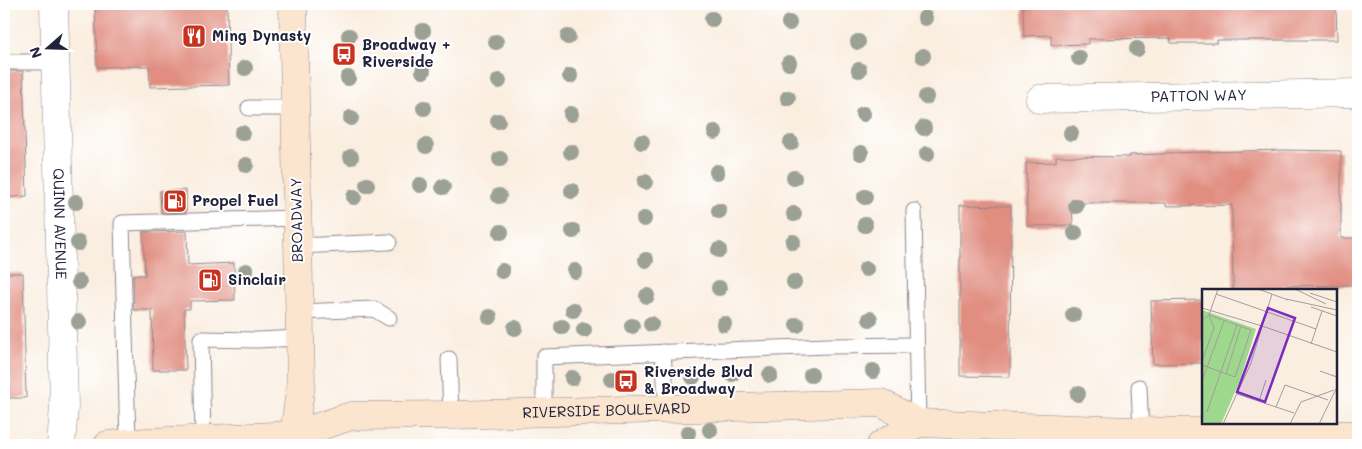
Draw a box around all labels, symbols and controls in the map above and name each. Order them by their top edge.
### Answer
north arrow [22,22,72,72]
restaurant icon: Ming Dynasty [181,23,207,49]
place label: Ming Dynasty [212,25,311,45]
place label: Broadway + Riverside [362,34,450,71]
bus stop icon: Broadway + Riverside [331,41,357,67]
text: N [25,44,46,61]
street label: PATTON WAY [1151,84,1247,106]
street label: QUINN AVENUE [49,168,72,280]
street label: BROADWAY [285,177,307,263]
fuel station icon: Propel Fuel [162,188,188,214]
place label: Propel Fuel [192,190,278,210]
fuel station icon: Sinclair [197,267,223,293]
place label: Sinclair [228,269,286,289]
inset map [1202,289,1337,424]
place label: Riverside Blvd & Broadway [644,361,753,398]
bus stop icon: Riverside Blvd & Broadway [613,368,639,394]
street label: RIVERSIDE BOULEVARD [522,397,691,422]

